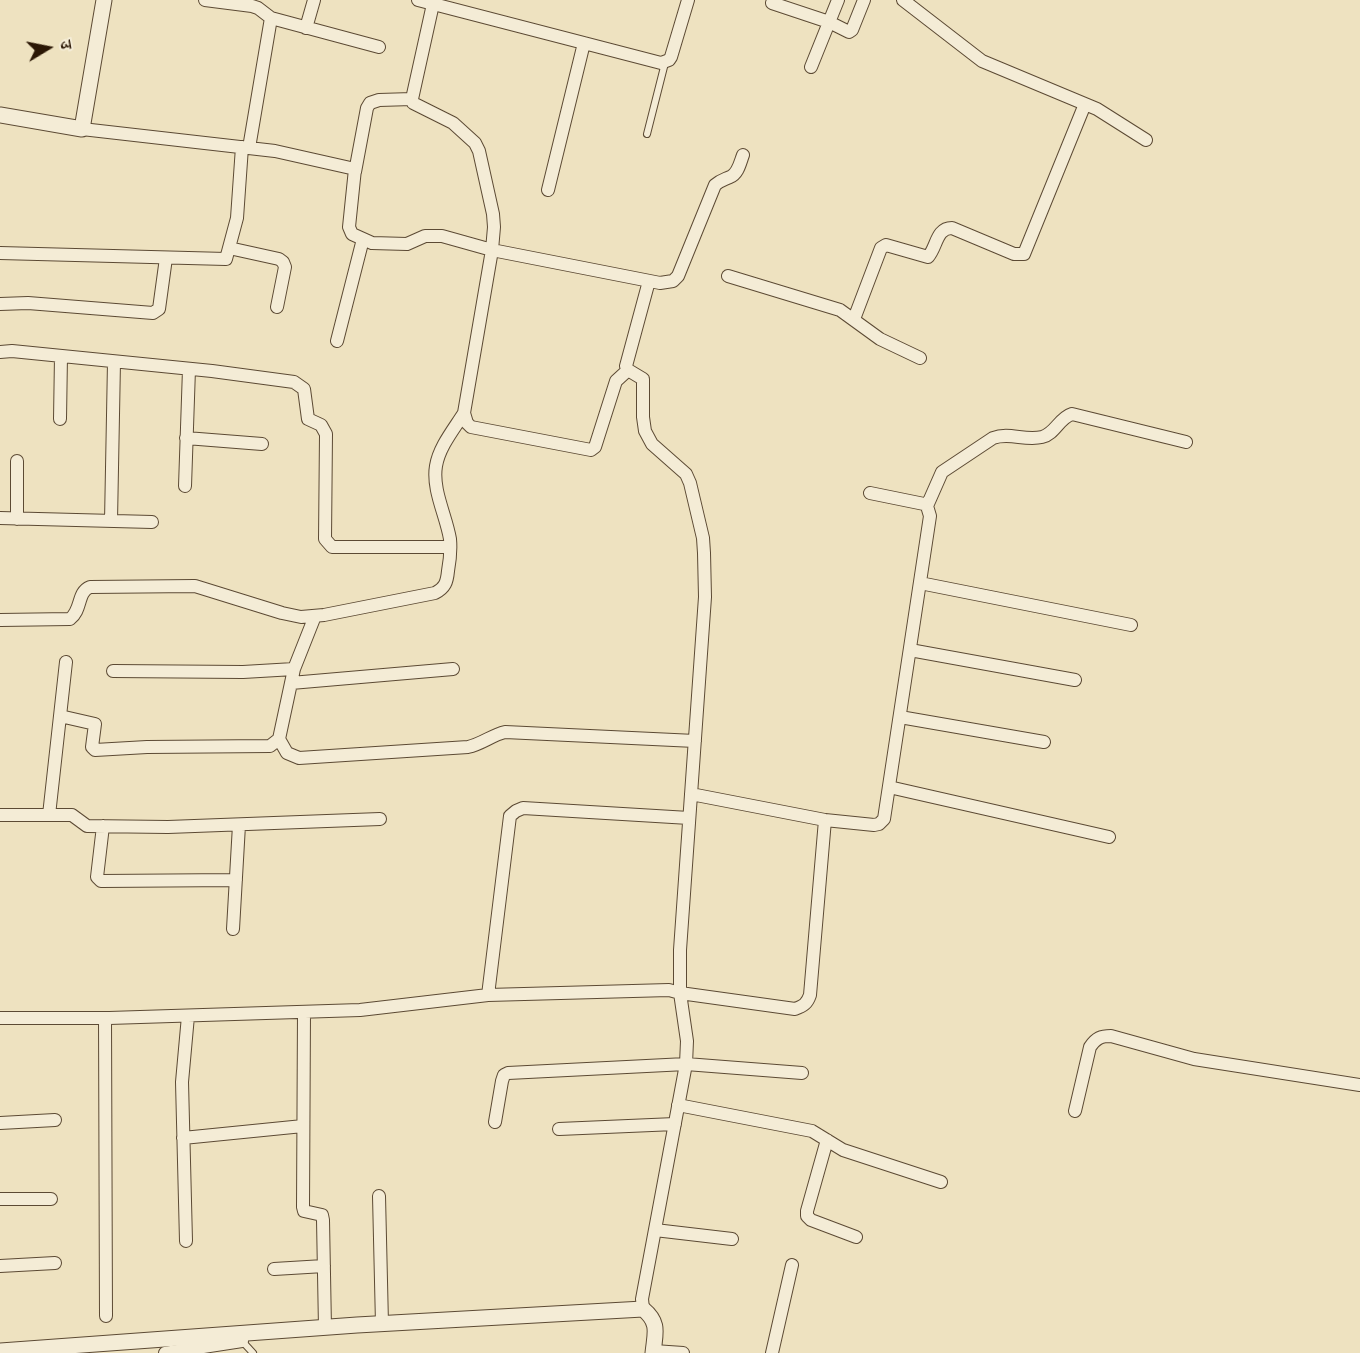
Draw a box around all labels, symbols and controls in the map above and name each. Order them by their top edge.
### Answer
north arrow [18,18,78,78]
text: उ [55,39,76,51]

